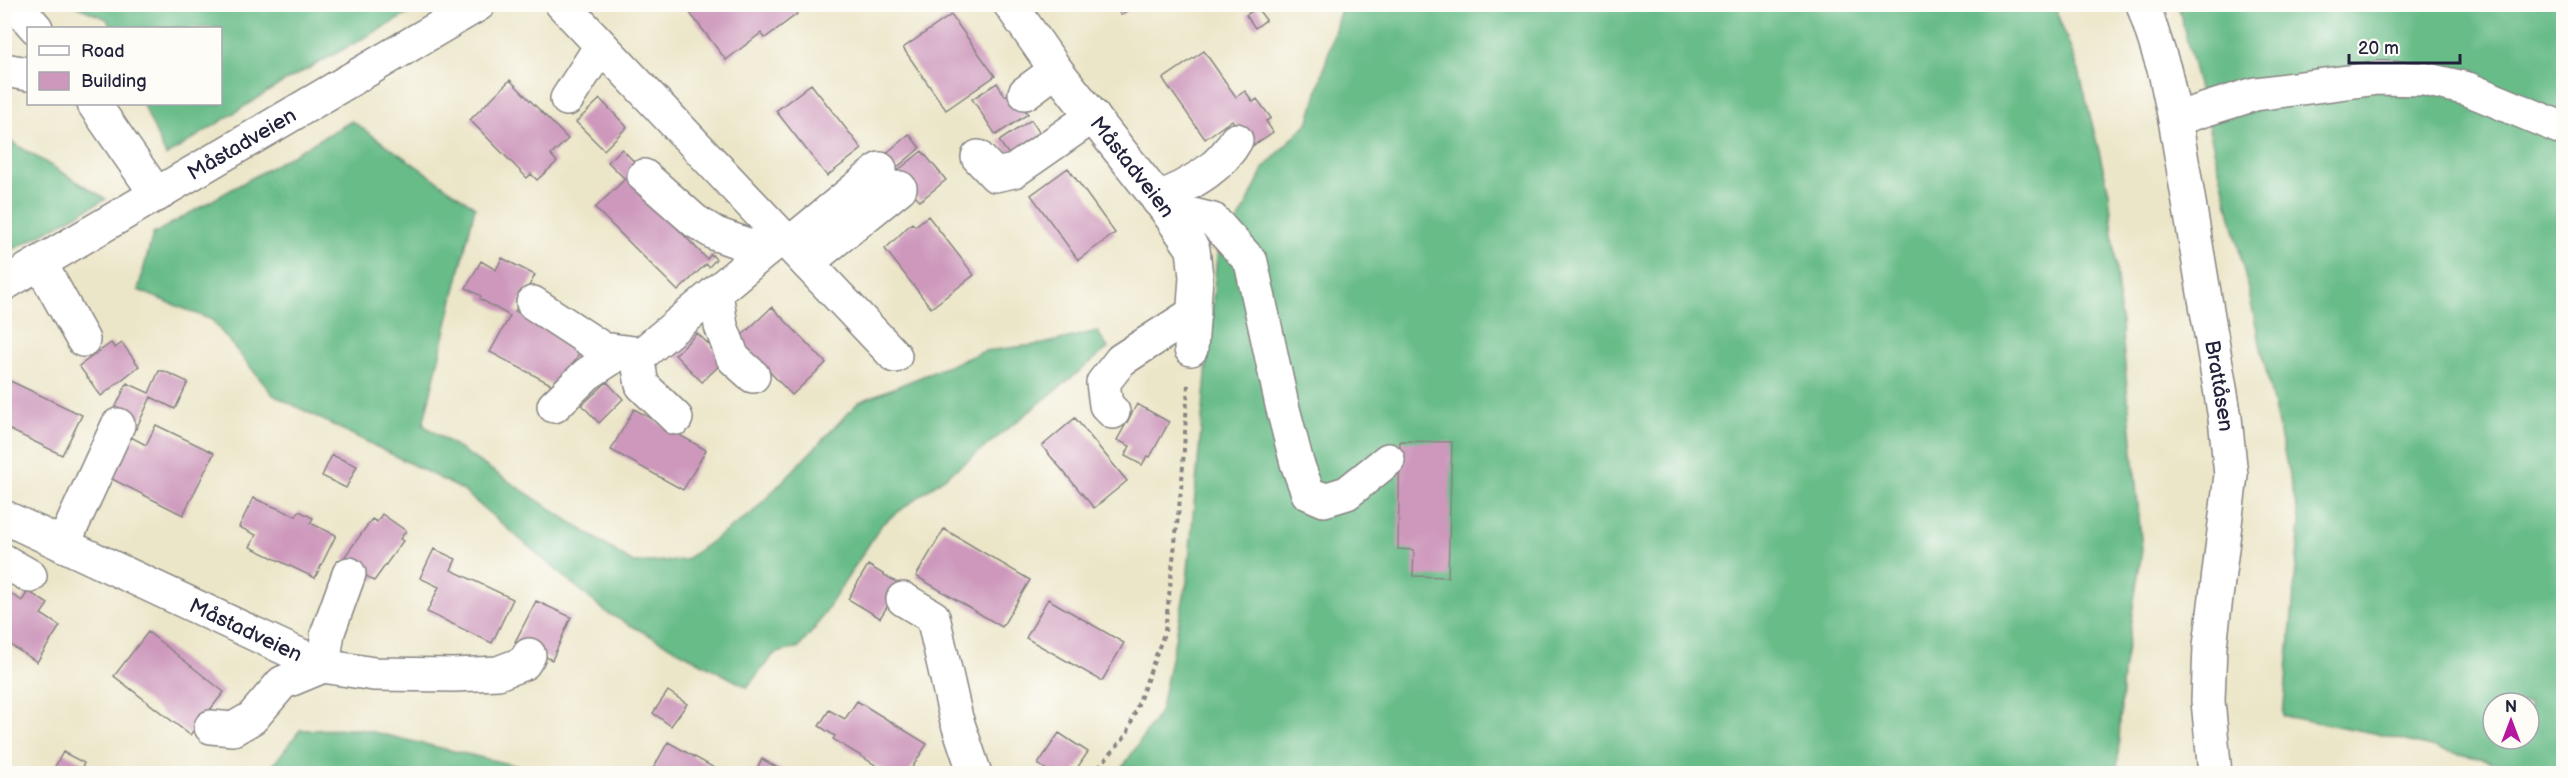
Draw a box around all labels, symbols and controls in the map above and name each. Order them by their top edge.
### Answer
legend [27,27,222,105]
scale bar [2349,27,2460,65]
text: 20 m [2358,38,2399,59]
text: Road [81,41,125,62]
text: Building [81,71,147,92]
street label: Måstadveien [183,103,301,186]
street label: Måstadveien [1085,112,1180,222]
street label: Brattåsen [2199,338,2238,433]
street label: Måstadveien [185,593,306,668]
north arrow [2481,691,2541,751]
text: N [2505,698,2517,717]

